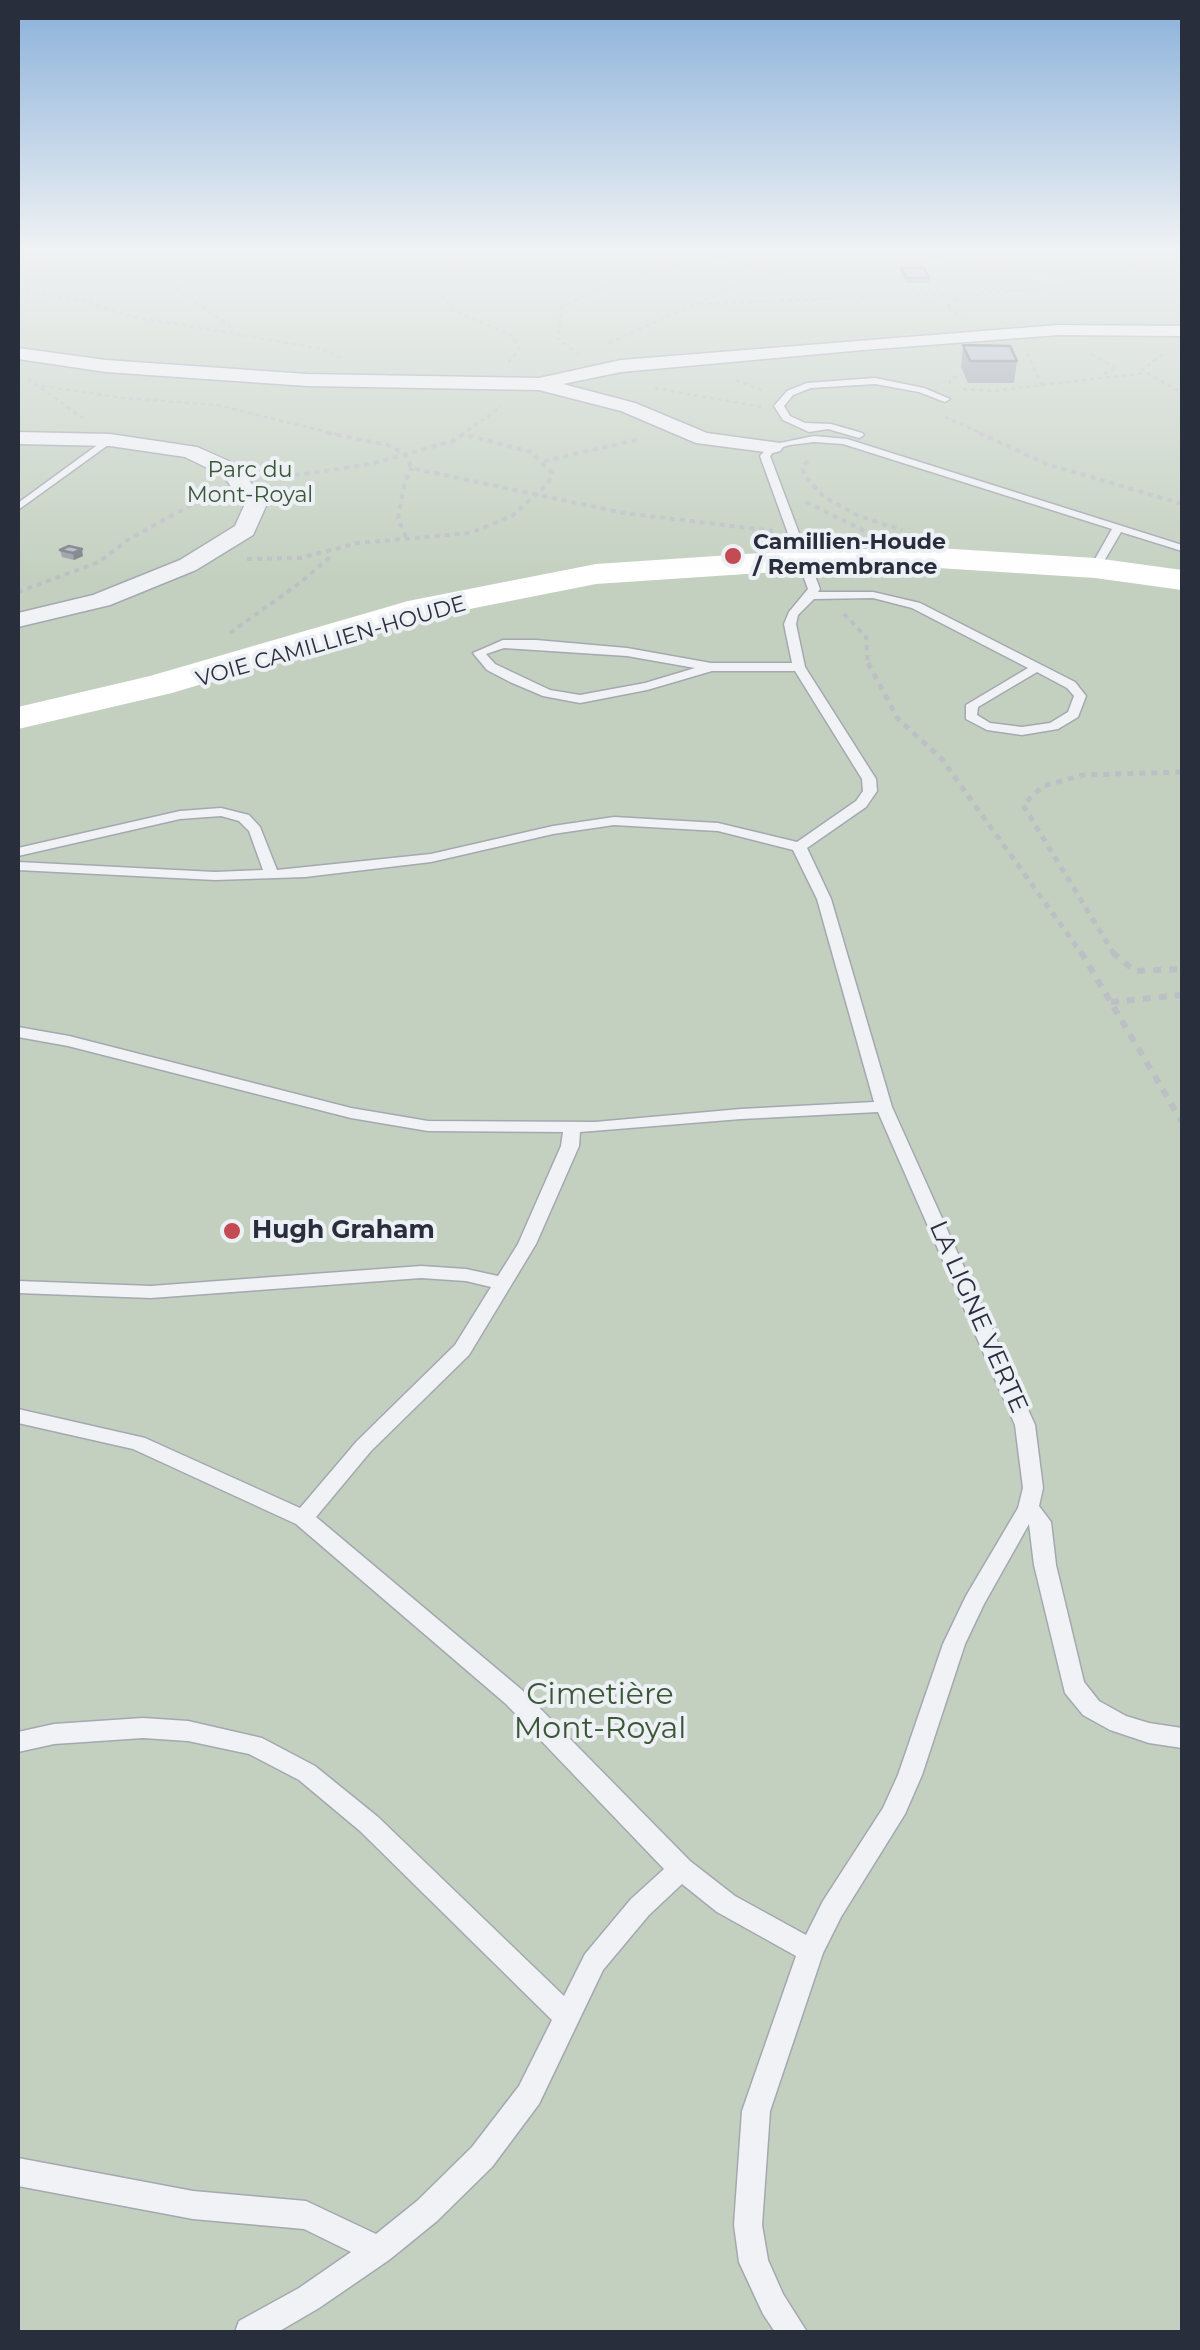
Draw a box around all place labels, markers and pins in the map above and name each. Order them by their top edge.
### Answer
place label: Camillien-Houde / Remembrance [753,530,946,582]
marker: Camillien-Houde / Remembrance [722,545,744,567]
place label: Hugh Graham [252,1216,435,1246]
marker: Hugh Graham [221,1220,243,1242]

